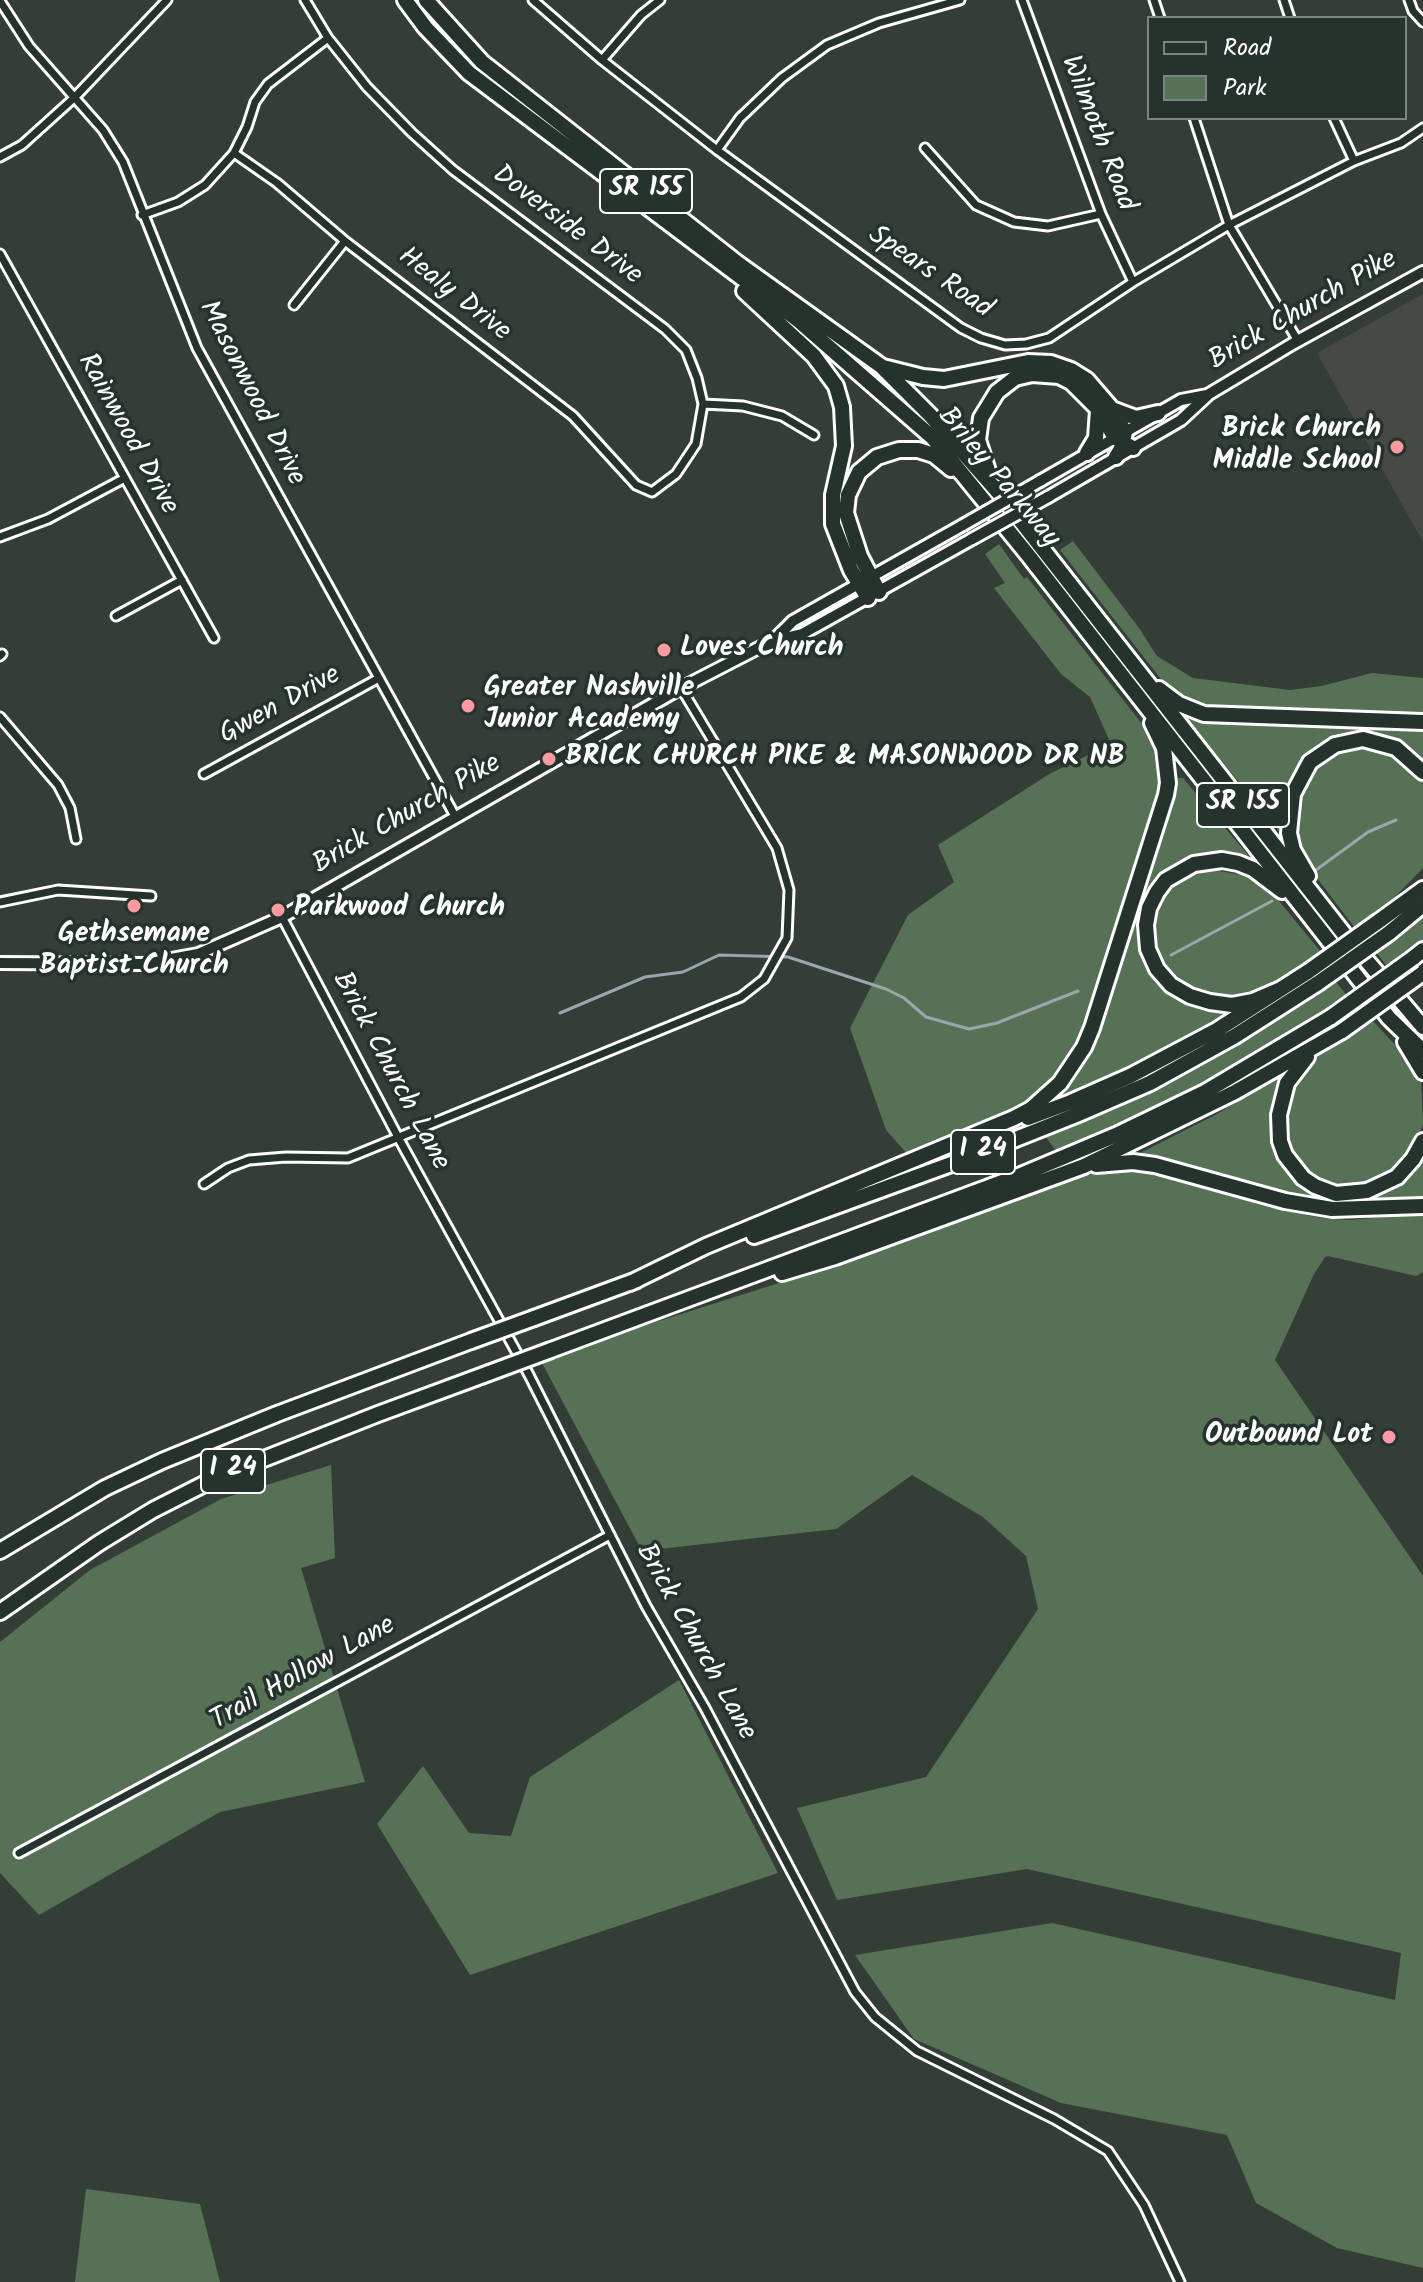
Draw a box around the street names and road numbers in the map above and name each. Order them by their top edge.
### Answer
street label: Wilmoth Road [1051,52,1141,216]
street label: Doverside Drive [484,160,648,294]
road number: SR 155 [600,169,692,213]
street label: Spears Road [861,220,997,328]
street label: Healy Drive [390,241,516,351]
street label: Brick Church Pike [1204,245,1404,379]
street label: Masonwood Drive [189,296,311,492]
street label: Rainwood Drive [68,349,184,521]
street label: Briley Parkway [928,402,1066,556]
street label: Gwen Drive [215,660,347,754]
street label: Brick Church Pike [308,749,508,883]
road number: SR 155 [1197,783,1289,827]
street label: Brick Church Lane [323,967,455,1177]
road number: I 24 [951,1130,1015,1174]
road number: I 24 [201,1449,265,1493]
street label: Brick Church Lane [626,1539,762,1747]
street label: Trail Hollow Lane [206,1610,402,1740]

